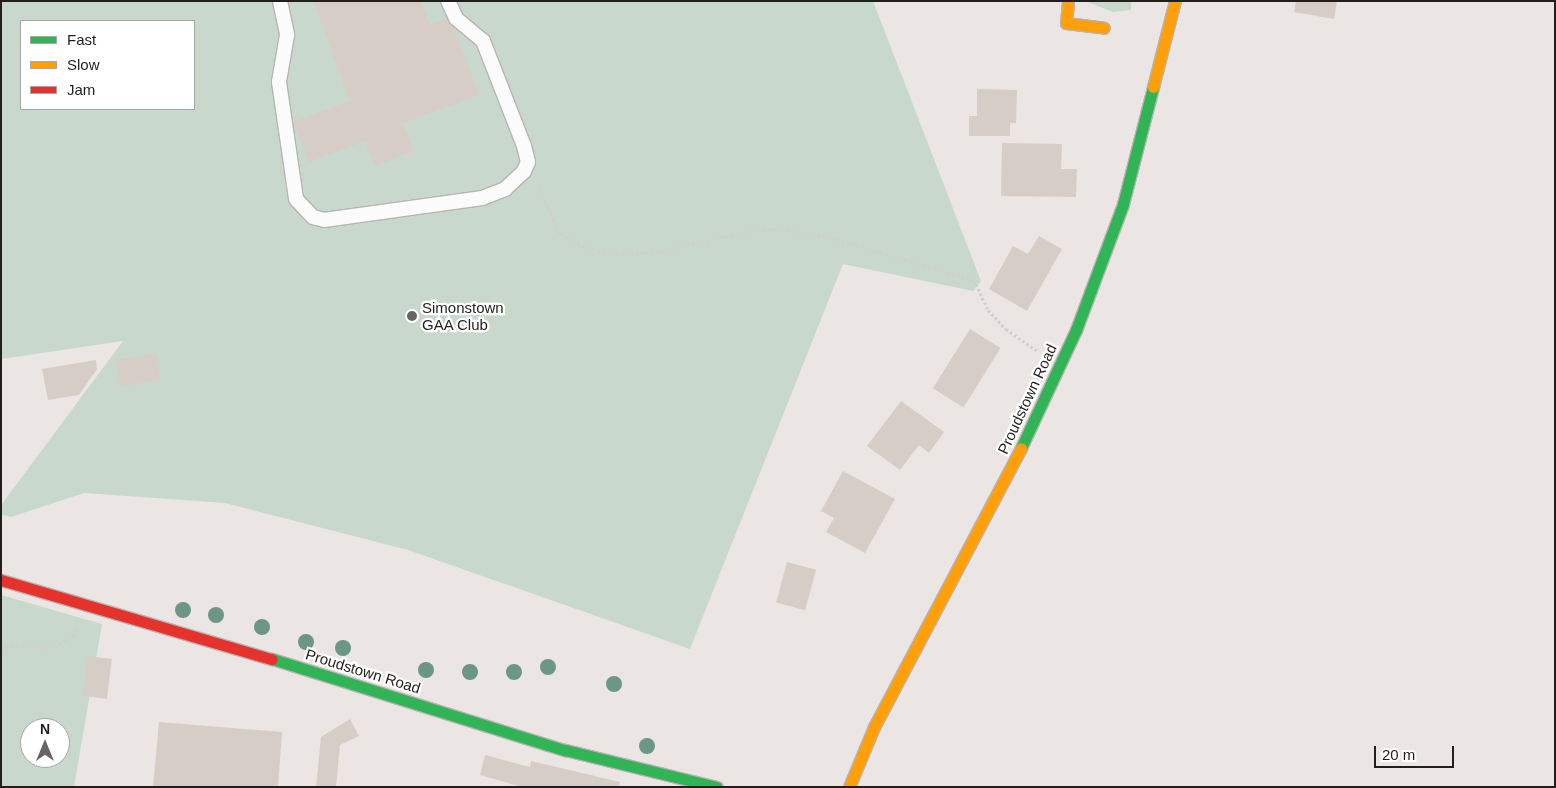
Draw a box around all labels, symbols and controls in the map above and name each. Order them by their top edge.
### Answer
legend [20,20,195,110]
text: Fast [67,31,96,48]
text: Slow [67,56,100,73]
text: Jam [67,81,95,98]
place label: Simonstown GAA Club [422,298,504,333]
marker: Simonstown GAA Club [406,310,418,322]
street label: Proudstown Road [994,341,1060,457]
street label: Proudstown Road [303,645,423,697]
north arrow [20,718,70,768]
text: N [40,721,50,737]
scale bar [1376,736,1456,768]
text: 20 m [1382,746,1415,763]

